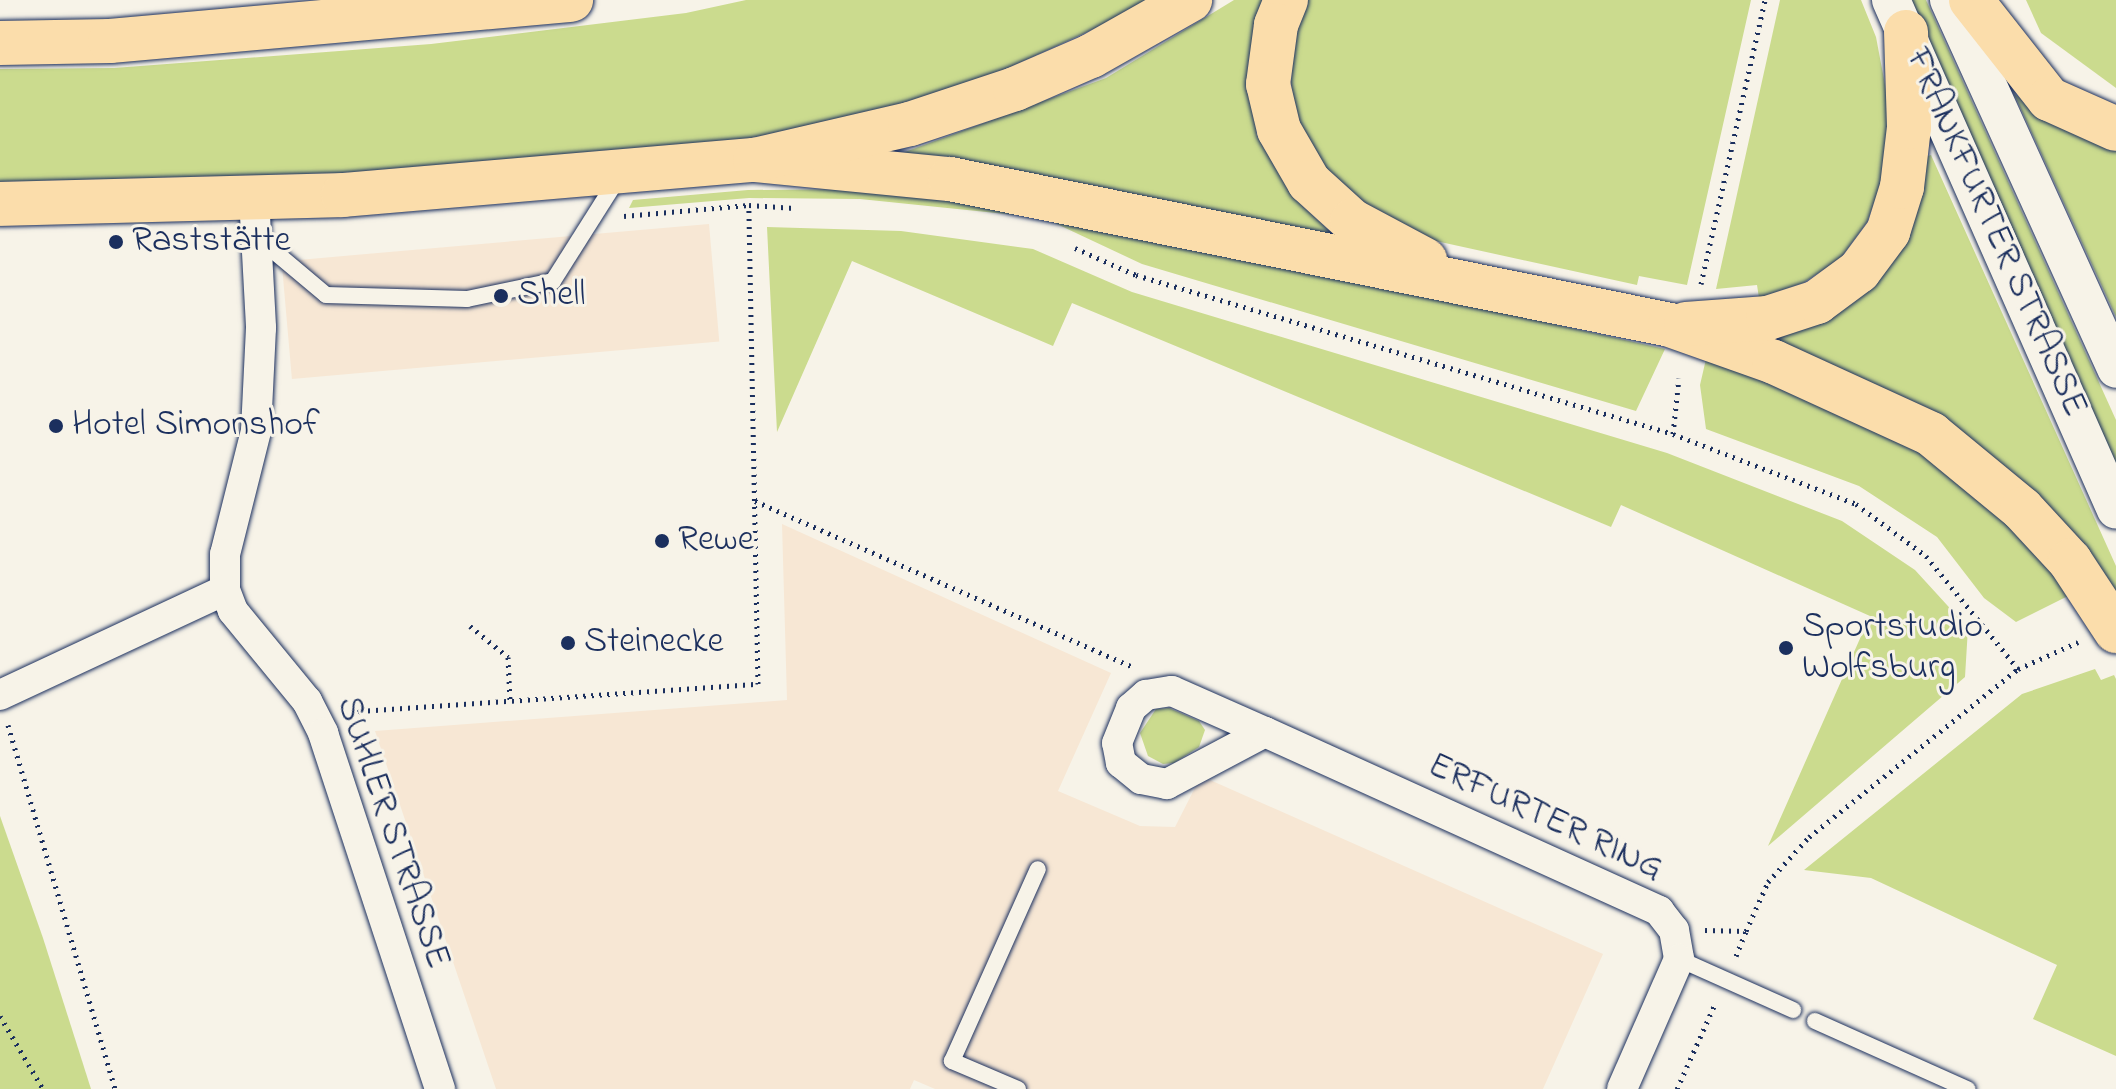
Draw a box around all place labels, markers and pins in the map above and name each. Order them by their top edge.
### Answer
place label: Raststätte [132,220,291,264]
marker: Raststätte [107,233,125,251]
place label: Shell [517,274,585,318]
marker: Shell [492,287,510,305]
place label: Hotel Simonshof [72,404,320,448]
marker: Hotel Simonshof [47,417,65,435]
place label: Rewe [678,519,754,563]
marker: Rewe [653,532,671,550]
place label: Sportstudio Wolfsburg [1802,605,1983,690]
place label: Steinecke [584,621,724,665]
marker: Steinecke [559,634,577,652]
marker: Sportstudio Wolfsburg [1777,639,1795,657]

